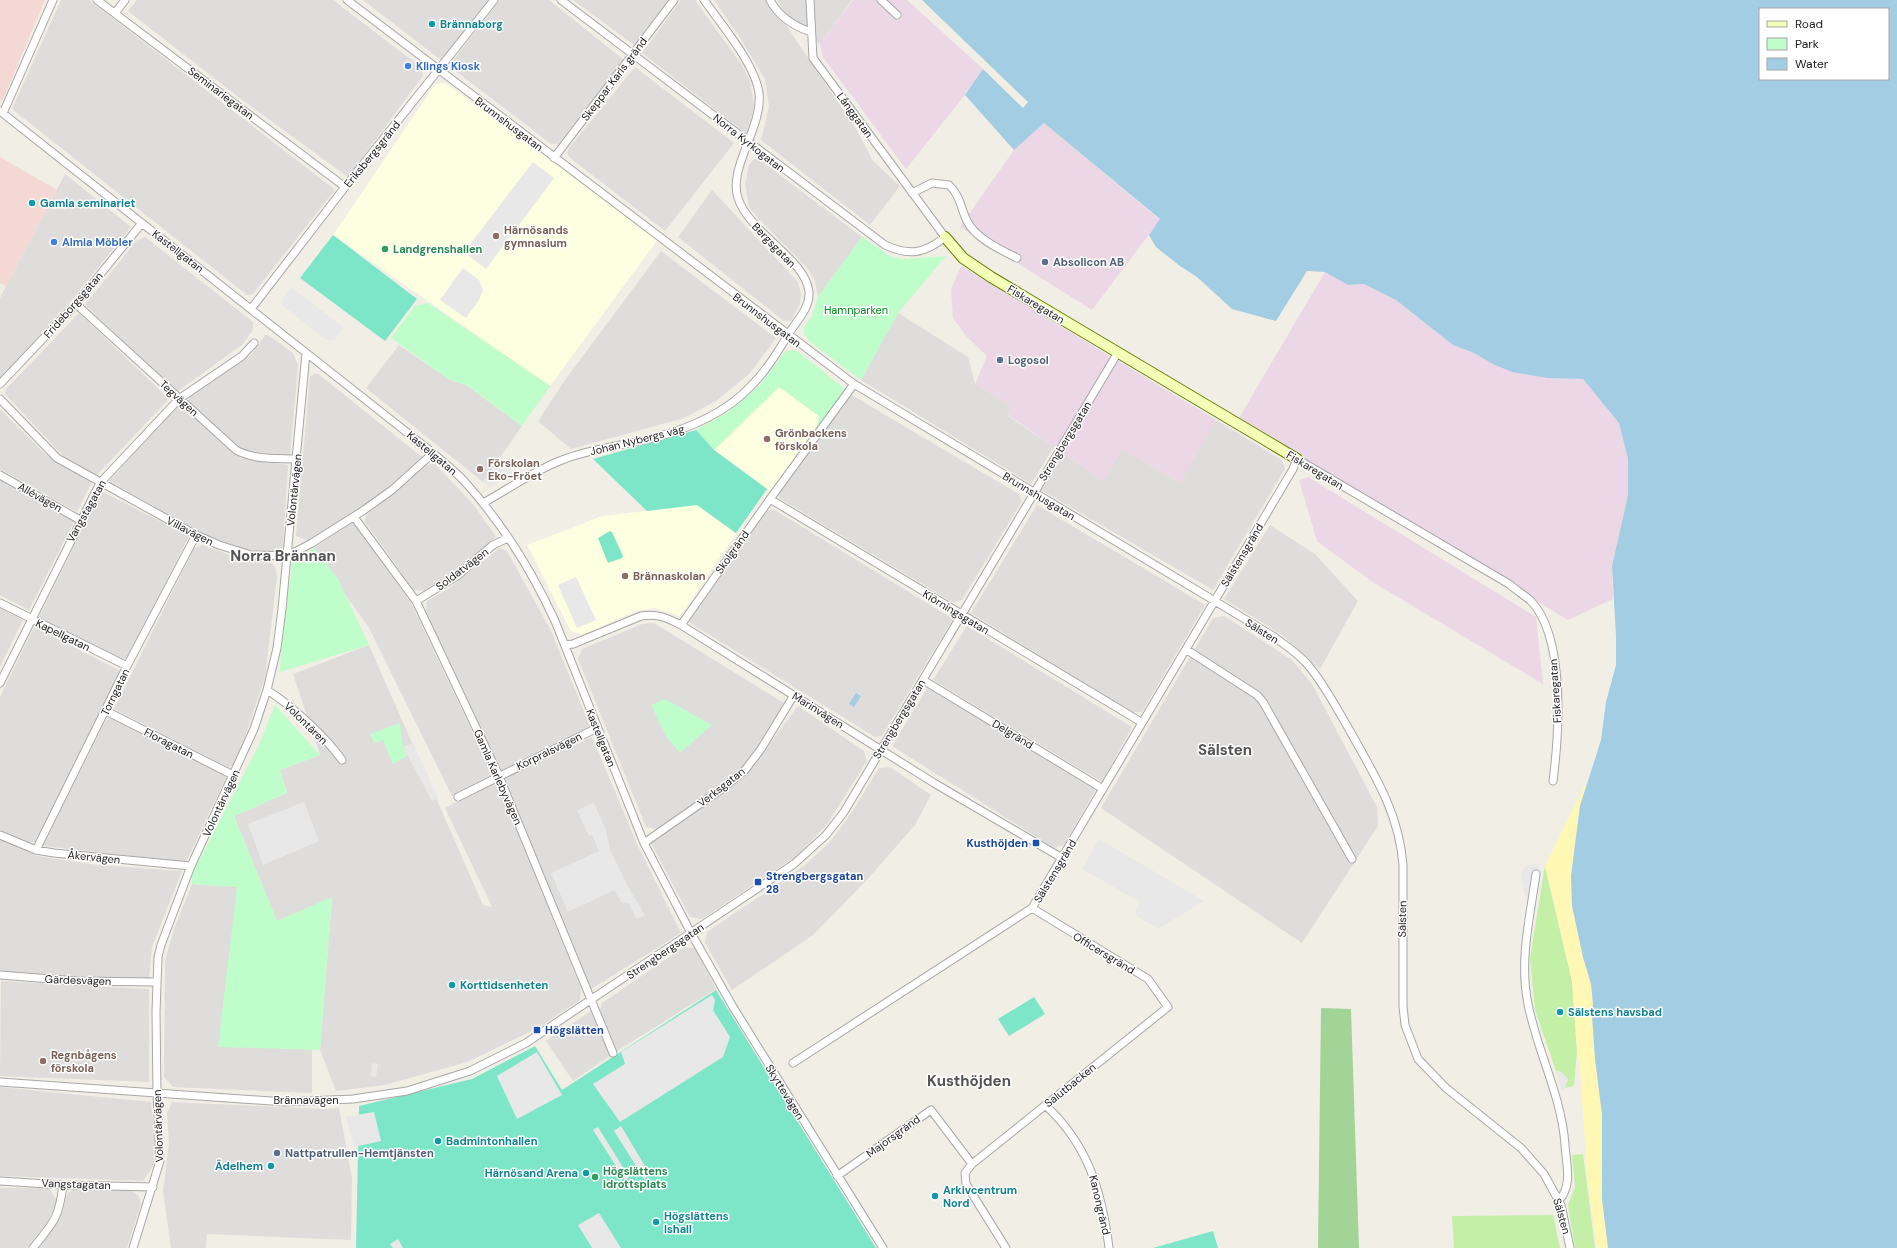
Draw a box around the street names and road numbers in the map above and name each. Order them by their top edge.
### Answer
street label: Skeppar Karls gränd [578,34,650,124]
street label: Seminariegatan [185,64,257,122]
street label: Långgatan [834,90,876,140]
street label: Brunnshusgatan [472,94,546,154]
street label: Norra Kyrkogatan [710,111,788,175]
street label: Eriksbergsgränd [341,118,403,190]
street label: Bergsgatan [749,220,799,270]
street label: Kastellgatan [150,227,206,275]
street label: Frideborgsgatan [40,269,106,341]
street label: Fiskaregatan [1005,281,1067,327]
street label: Brunnshusgatan [730,290,804,350]
street label: Tegvägen [157,377,201,419]
street label: Strengbergsgatan [1036,399,1094,483]
street label: Johan Nybergs väg [588,422,686,458]
street label: Kastellgatan [404,428,460,478]
street label: Fiskaregatan [1284,447,1346,493]
street label: Volontärvägen [283,453,305,527]
street label: Brunnshusgatan [1000,469,1078,523]
street label: Vangstagatan [63,477,109,545]
street label: Allévägen [16,479,64,515]
street label: Villavägen [164,513,216,549]
street label: Sälstensgränd [1218,521,1267,589]
street label: Skolgränd [712,527,752,576]
street label: Soldatvägen [433,545,491,593]
street label: Kiörningsgatan [920,587,992,637]
street label: Sälsten [1243,615,1281,647]
street label: Kapellgatan [34,616,92,654]
street label: Fiskaregatan [1546,658,1564,724]
street label: Torngatan [98,666,132,718]
street label: Strengbergsgatan [870,677,928,761]
street label: Marinvägen [790,689,846,731]
street label: Volontären [281,699,331,747]
street label: Kastellgatan [583,707,619,769]
street label: Delgränd [990,716,1036,752]
street label: Floragatan [142,725,196,761]
street label: Gamla Karlebyvägen [471,727,525,827]
street label: Korpralsvägen [514,729,584,773]
street label: Verksgatan [695,764,747,810]
street label: Volontärvägen [199,767,243,839]
street label: Sälstensgränd [1031,837,1080,905]
street label: Åkervägen [67,847,121,867]
street label: Sälsten [1395,900,1409,938]
street label: Strengbergsgatan [624,920,706,982]
street label: Officersgränd [1070,929,1138,977]
street label: Gärdesvägen [45,972,111,988]
street label: Salutbacken [1041,1060,1099,1110]
street label: Skyttevägen [762,1062,808,1122]
street label: Volontärvägen [150,1089,166,1163]
street label: Brännavägen [273,1093,339,1107]
street label: Majorsgränd [863,1112,923,1160]
street label: Kanongränd [1086,1174,1114,1236]
street label: Vangstagatan [41,1176,111,1192]
street label: Sälsten [1550,1196,1574,1236]

